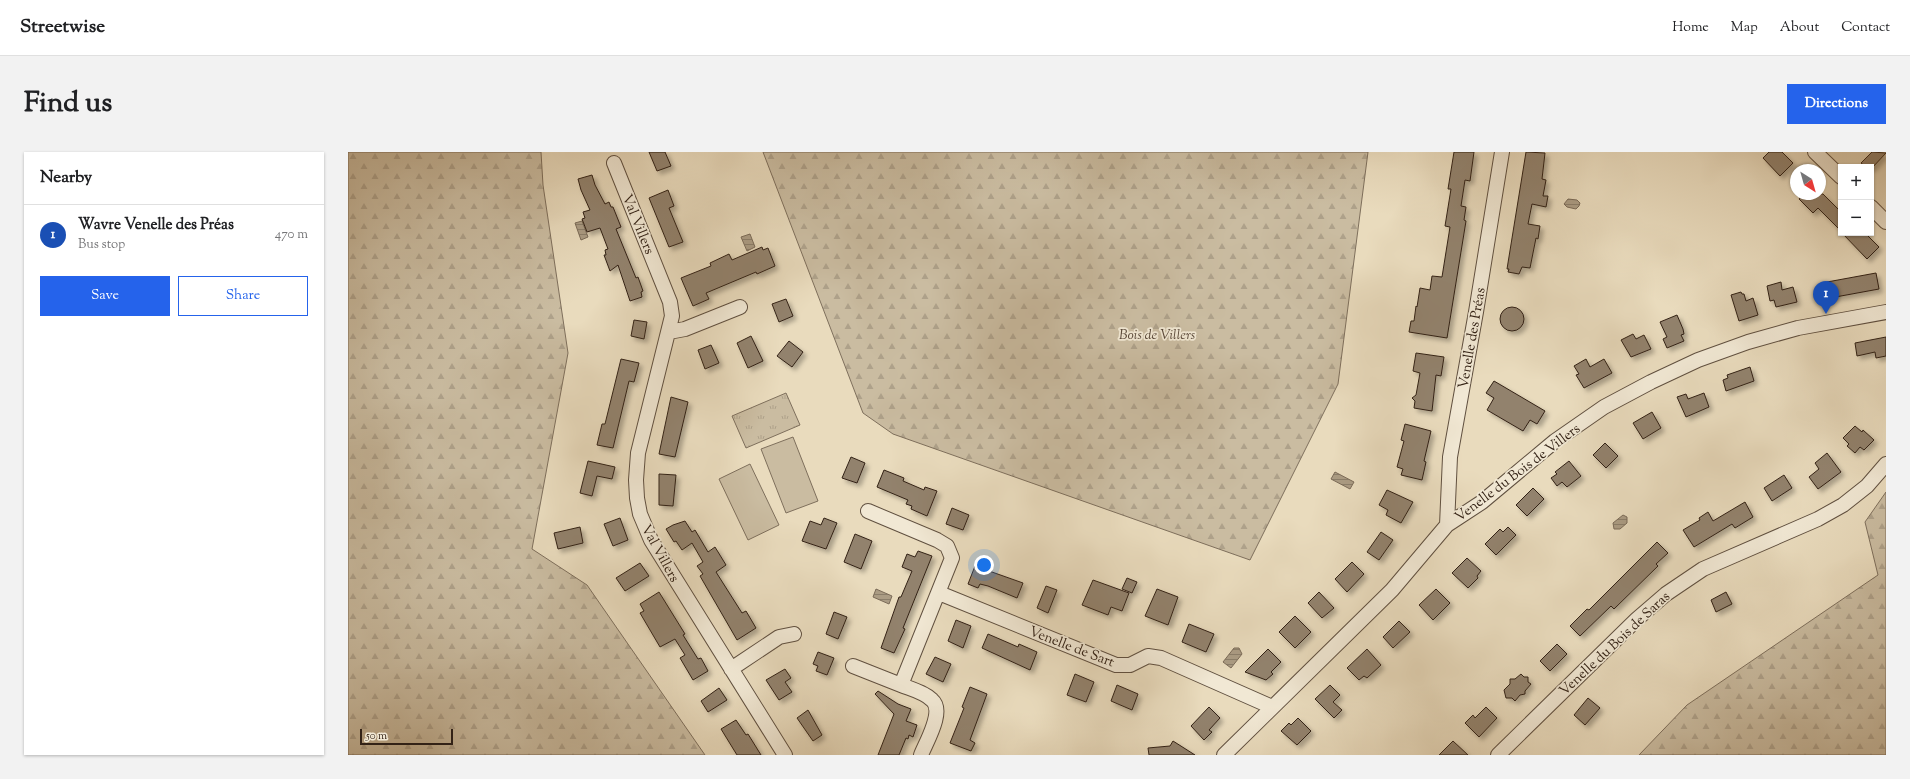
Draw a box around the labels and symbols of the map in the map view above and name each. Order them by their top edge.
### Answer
north arrow [1790,164,1826,200]
street label: Val Villers [616,192,658,258]
pin: 1 [1813,281,1839,314]
street label: Venelle des Préas [1454,286,1492,391]
park label: Bois de Villers [1119,326,1195,346]
street label: Venelle du Bois de Villers [1451,420,1585,528]
street label: Val Villers [635,521,683,586]
your location [974,555,994,575]
street label: Venelle du Bois de Saras [1555,588,1675,701]
street label: Venelle de Sart [1026,622,1117,673]
scale bar [360,727,453,746]

